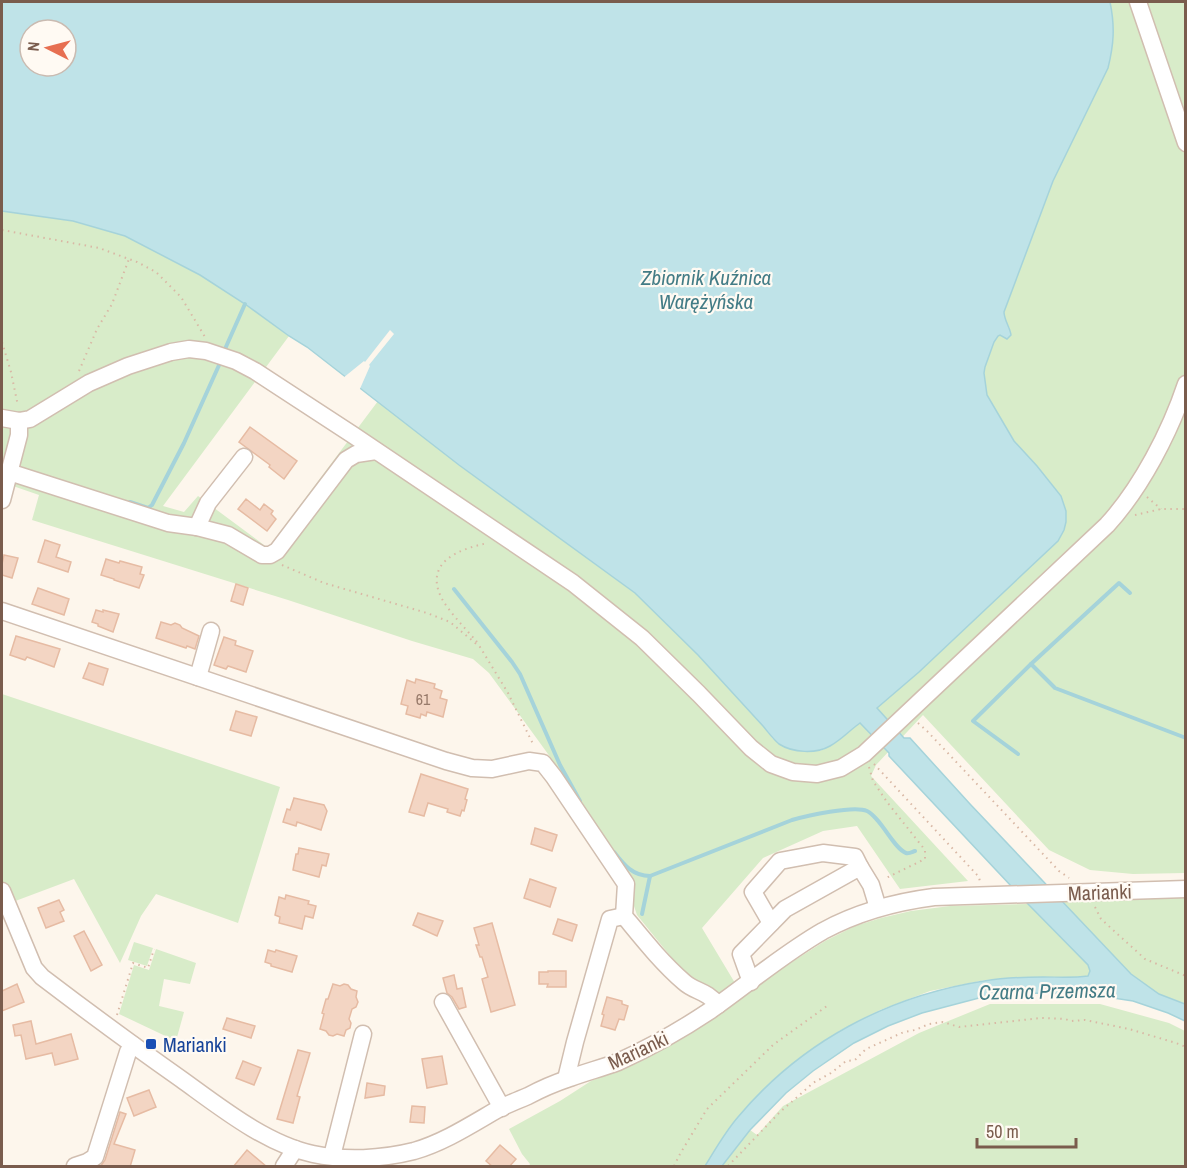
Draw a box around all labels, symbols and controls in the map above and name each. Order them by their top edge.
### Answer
north arrow [18,18,78,78]
text: N [22,41,45,52]
water label: Zbiornik Kuźnica Warężyńska [640,263,771,316]
house number: 61 [416,688,431,710]
street label: Marianki [1068,877,1132,907]
water label: Czarna Przemsza [978,975,1116,1007]
street label: Marianki [603,1024,673,1076]
place label: Marianki [163,1031,227,1058]
marker: Marianki [144,1037,158,1051]
scale bar [977,1111,1076,1149]
text: 50 m [986,1119,1019,1144]

